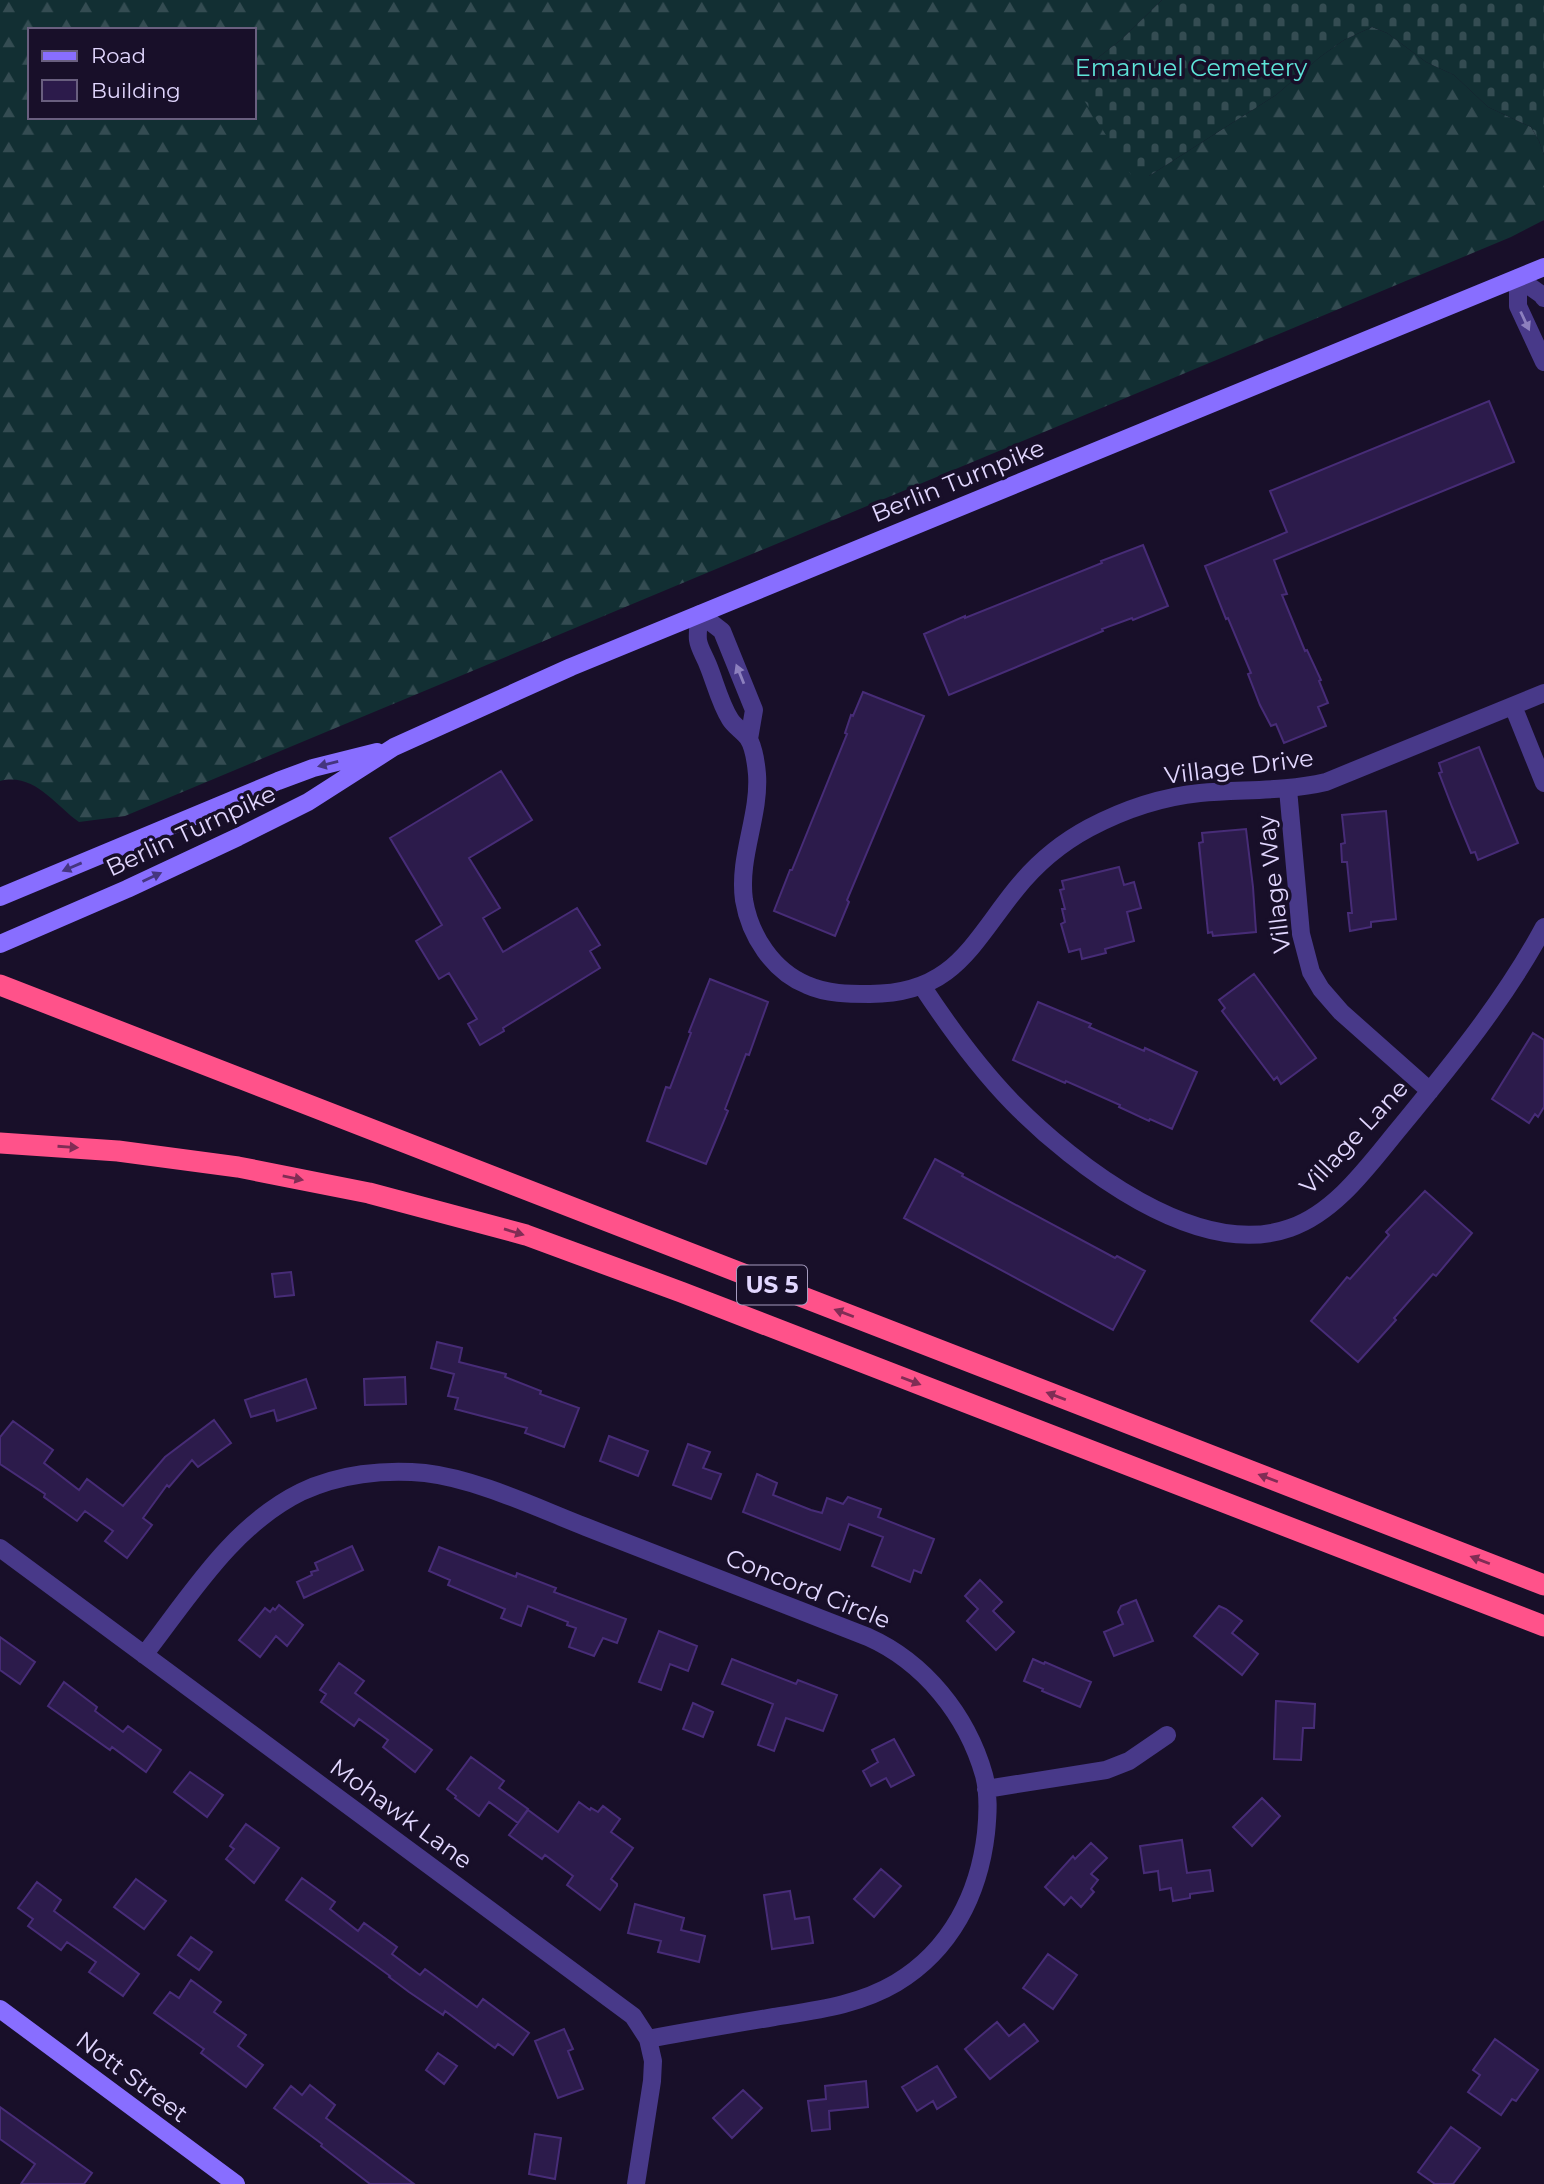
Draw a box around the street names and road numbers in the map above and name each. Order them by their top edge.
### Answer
street label: Berlin Turnpike [867,433,1048,528]
street label: Village Drive [1163,743,1315,790]
street label: Berlin Turnpike [101,779,280,883]
street label: Village Way [1251,813,1296,955]
street label: Village Lane [1293,1073,1414,1200]
road number: US 5 [737,1266,807,1304]
street label: Concord Circle [722,1542,895,1635]
street label: Mohawk Lane [324,1752,478,1875]
street label: Nott Street [71,2025,194,2128]

